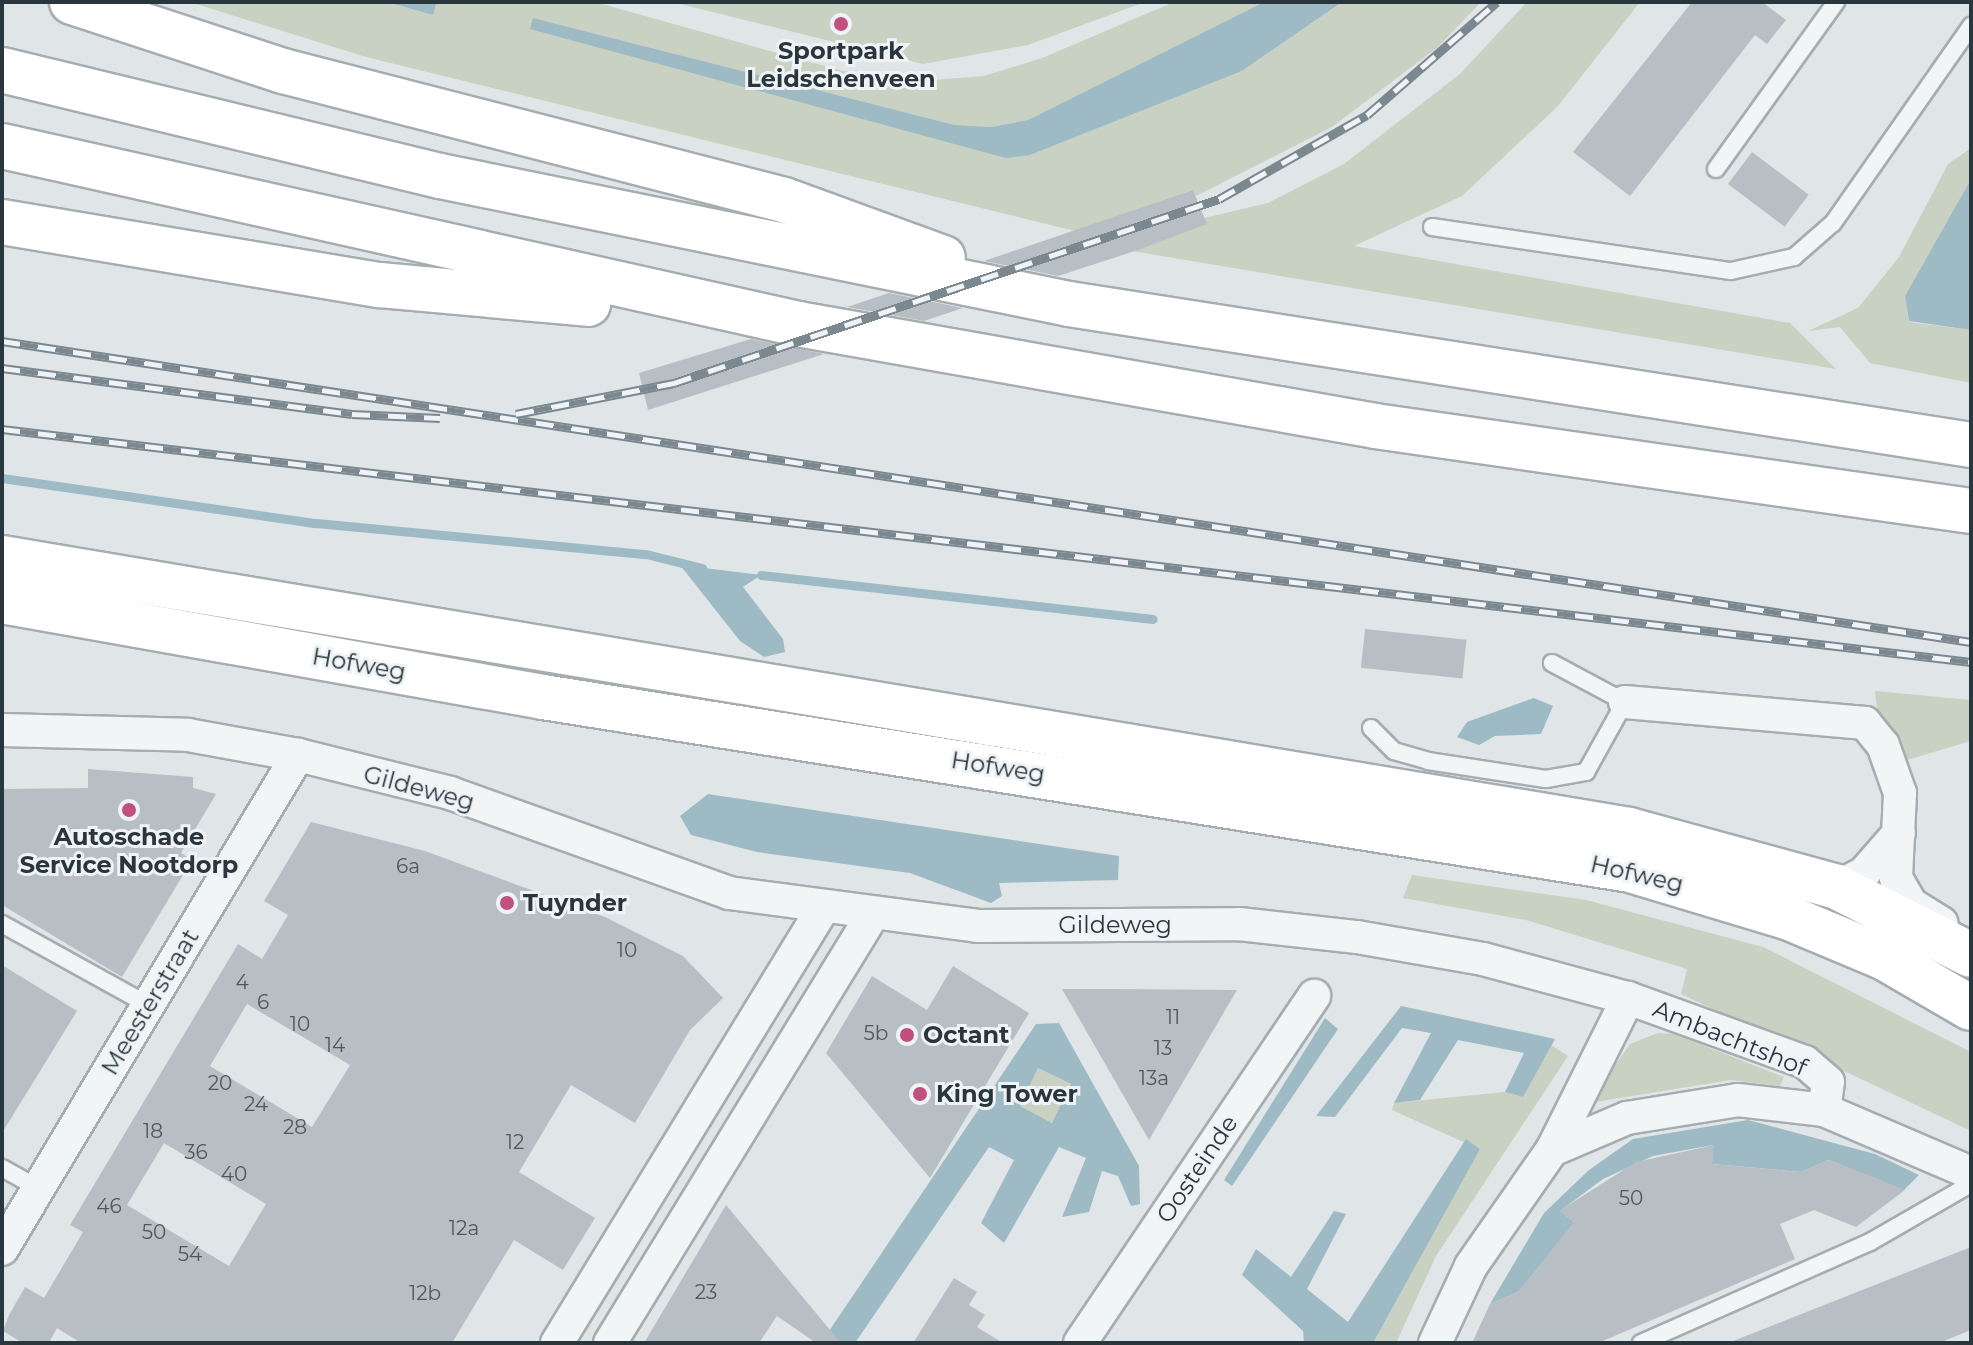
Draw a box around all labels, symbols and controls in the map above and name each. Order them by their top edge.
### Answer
marker: Sportpark Leidschenveen [832,15,850,33]
place label: Sportpark Leidschenveen [746,37,936,93]
street label: Hofweg [310,642,408,686]
street label: Hofweg [949,745,1047,789]
street label: Gildeweg [360,759,478,817]
marker: Autoschade Service Nootdorp [120,801,138,819]
place label: Autoschade Service Nootdorp [20,823,238,879]
street label: Hofweg [1588,849,1686,899]
house number: 6a [396,854,420,878]
place label: Tuynder [523,889,627,917]
marker: Tuynder [498,894,516,912]
street label: Gildeweg [1058,911,1172,939]
street label: Meesterstraat [95,924,205,1080]
house number: 10 [617,938,637,962]
house number: 4 [235,970,249,994]
house number: 6 [257,990,269,1014]
street label: Ambachtshof [1649,994,1811,1082]
house number: 11 [1166,1005,1180,1029]
house number: 10 [290,1012,310,1036]
house number: 5b [864,1021,888,1045]
place label: Octant [923,1021,1009,1049]
marker: Octant [898,1026,916,1044]
house number: 14 [325,1033,345,1057]
house number: 13 [1154,1036,1172,1060]
house number: 13a [1139,1066,1169,1090]
house number: 20 [208,1071,232,1095]
place label: King Tower [936,1080,1078,1108]
marker: King Tower [911,1085,929,1103]
house number: 24 [244,1092,268,1116]
street label: Oosteinde [1150,1109,1244,1229]
house number: 28 [283,1115,307,1139]
house number: 18 [143,1119,163,1143]
house number: 12 [506,1130,524,1154]
house number: 36 [184,1140,208,1164]
house number: 40 [221,1162,247,1186]
house number: 50 [1619,1186,1643,1210]
house number: 46 [96,1194,122,1218]
house number: 12a [449,1216,479,1240]
house number: 50 [142,1220,166,1244]
house number: 54 [178,1242,202,1266]
house number: 23 [695,1280,717,1304]
house number: 12b [409,1281,441,1305]

